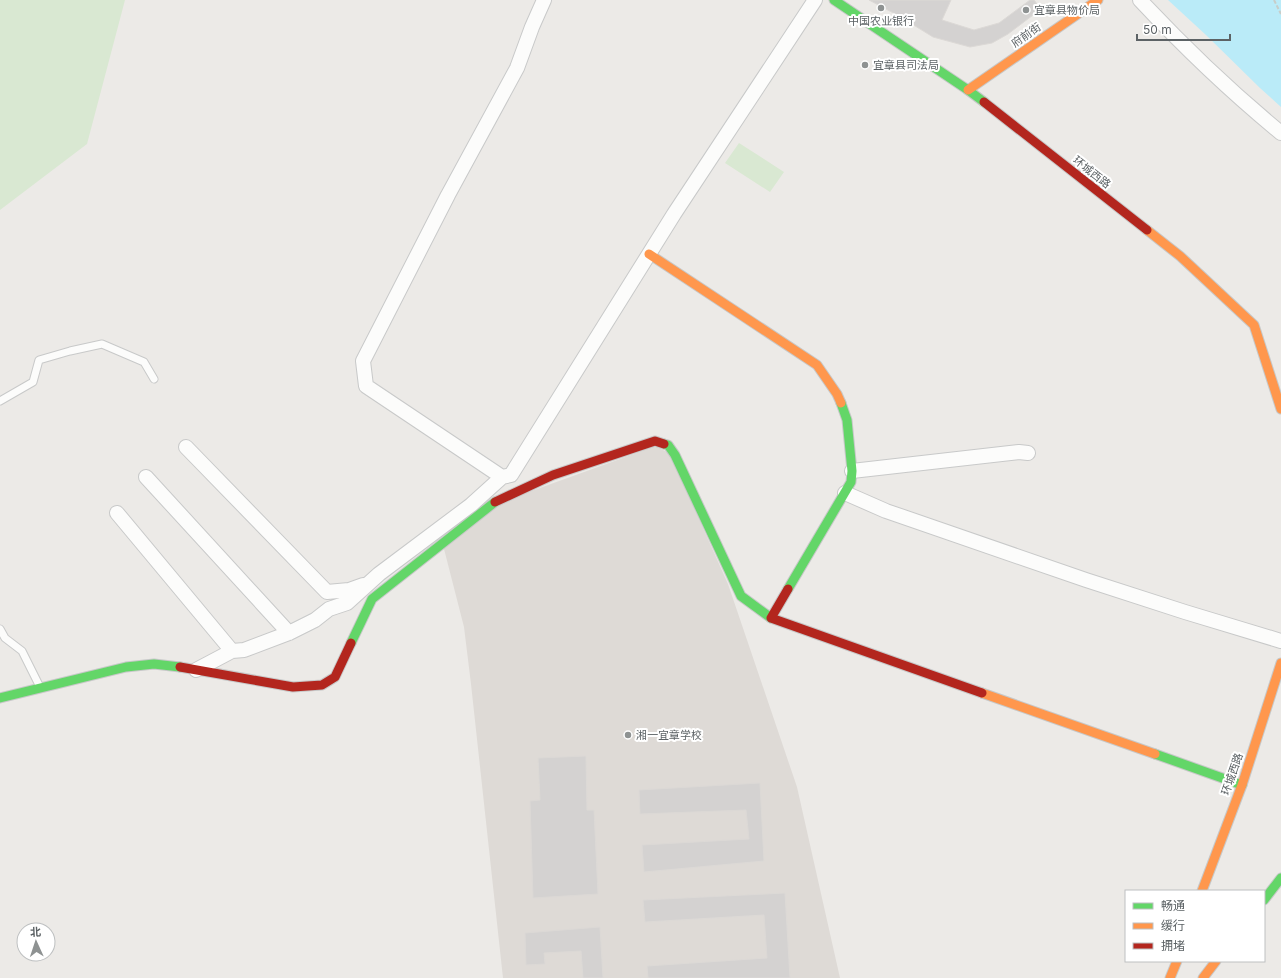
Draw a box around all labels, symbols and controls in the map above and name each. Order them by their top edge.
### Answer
marker: 中国农业银行 [876,3,886,13]
place label: 宜章县物价局 [1034,3,1100,17]
marker: 宜章县物价局 [1021,5,1031,15]
place label: 中国农业银行 [848,14,914,28]
scale bar [1137,16,1230,42]
street label: 府前街 [1008,20,1044,50]
text: 50 m [1143,22,1172,37]
place label: 宜章县司法局 [873,58,939,72]
marker: 宜章县司法局 [860,60,870,70]
street label: 环城西路 [1070,153,1114,191]
place label: 湘一宜章学校 [636,728,702,742]
marker: 湘一宜章学校 [623,730,633,740]
street label: 环城西路 [1218,751,1246,797]
legend [1125,890,1265,962]
text: 畅通 [1161,898,1185,913]
text: 缓行 [1161,918,1185,933]
north arrow [16,922,56,962]
text: 北 [30,925,41,939]
text: 拥堵 [1161,938,1185,953]

